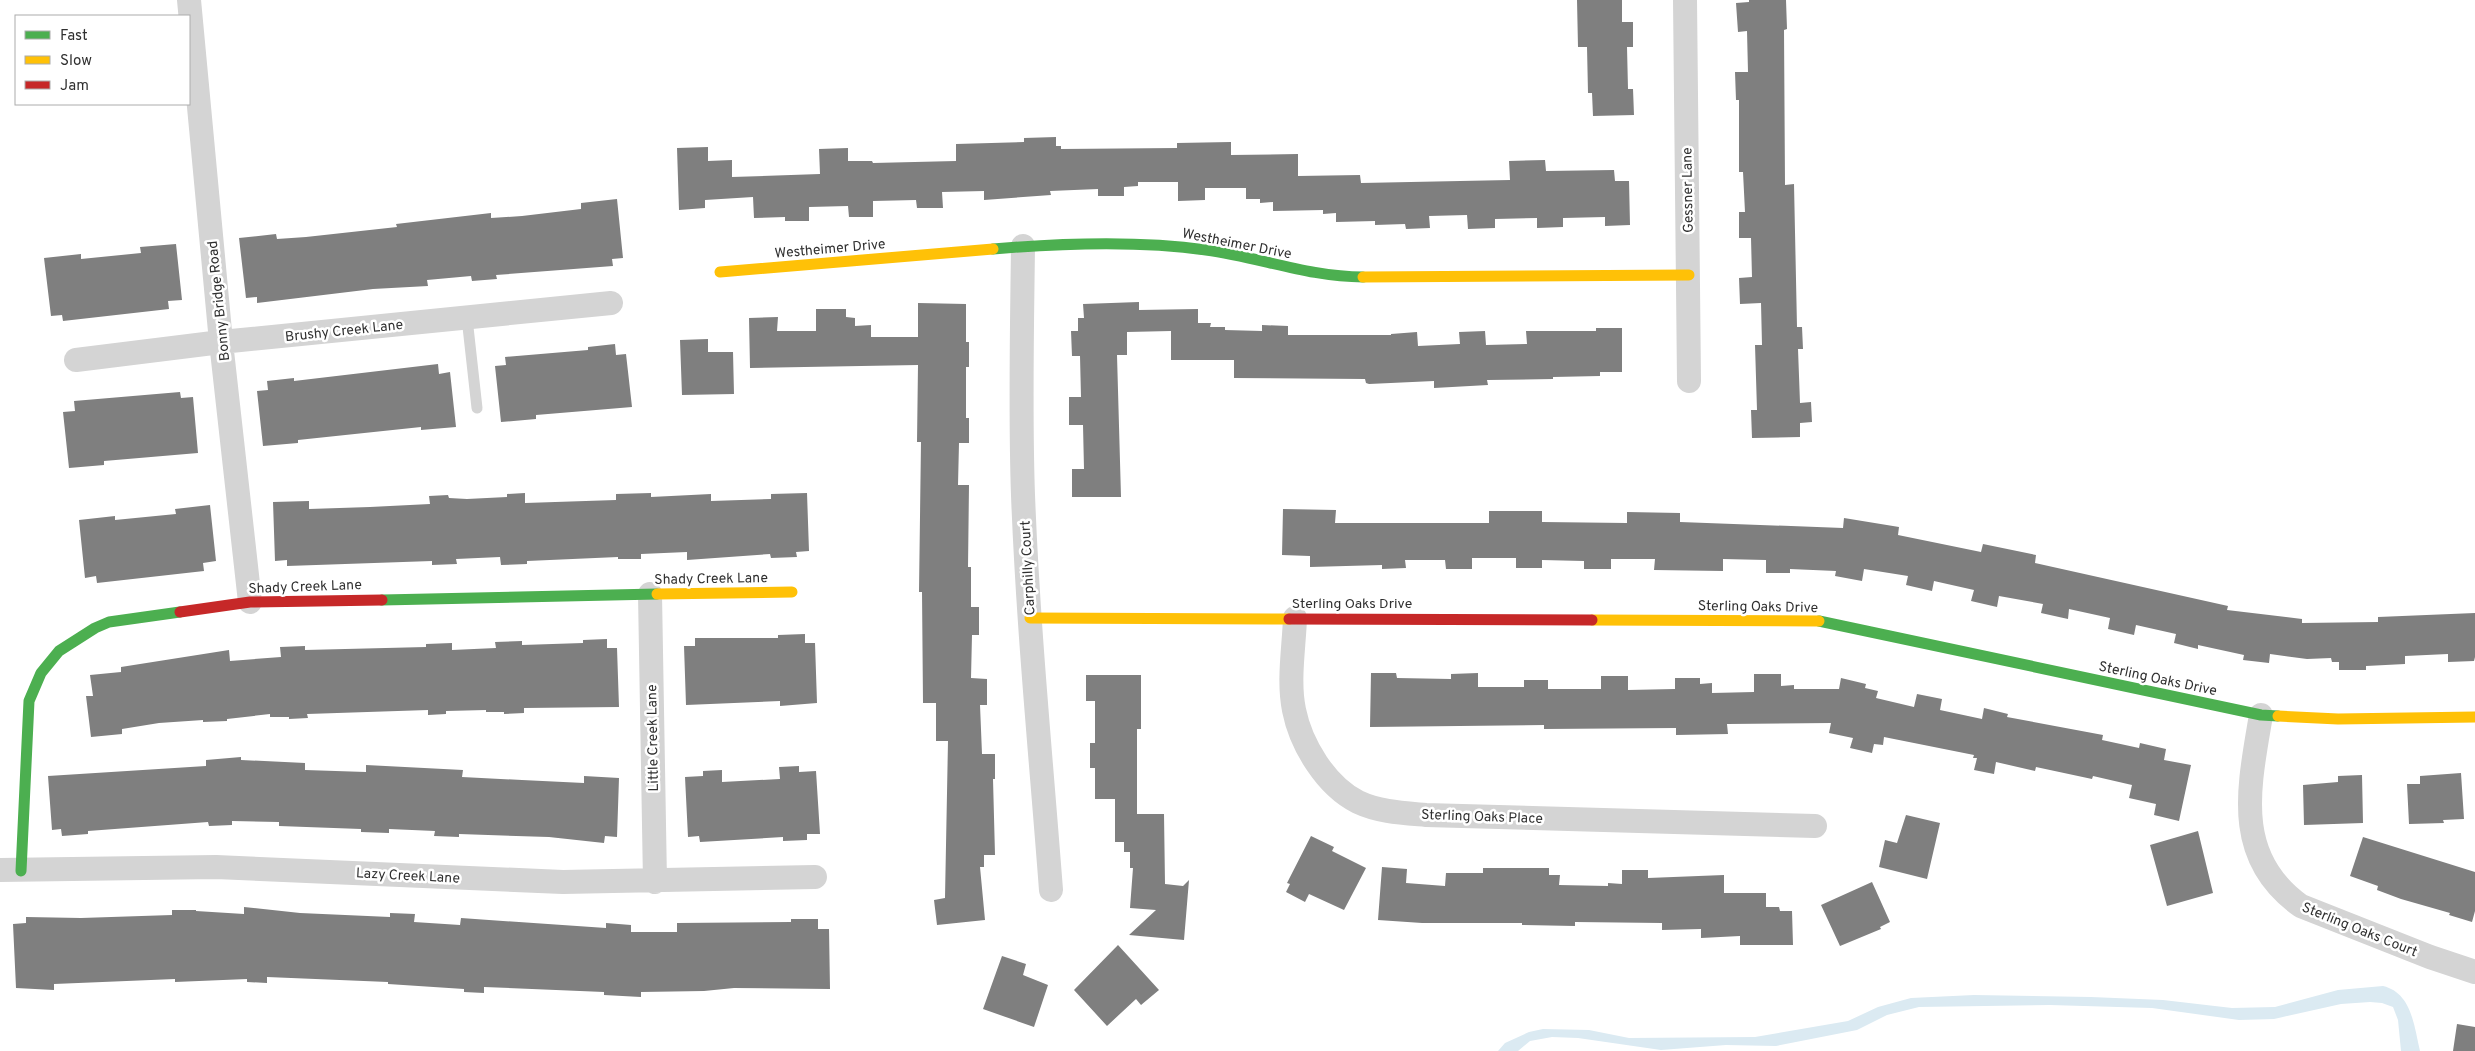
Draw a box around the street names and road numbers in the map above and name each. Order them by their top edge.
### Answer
street label: Gessner Lane [1679,147,1698,233]
street label: Westheimer Drive [1181,226,1293,263]
street label: Westheimer Drive [774,236,886,263]
street label: Bonny Bridge Road [205,240,234,362]
street label: Brushy Creek Lane [284,317,404,346]
street label: Carphilly Court [1018,520,1039,616]
street label: Shady Creek Lane [654,570,768,589]
street label: Shady Creek Lane [248,577,362,598]
street label: Sterling Oaks Drive [1292,596,1412,613]
street label: Sterling Oaks Drive [1698,598,1818,617]
street label: Sterling Oaks Drive [2097,659,2218,700]
street label: Little Creek Lane [644,684,663,792]
street label: Sterling Oaks Place [1421,807,1543,828]
street label: Lazy Creek Lane [356,865,460,888]
street label: Sterling Oaks Court [2299,899,2420,961]

